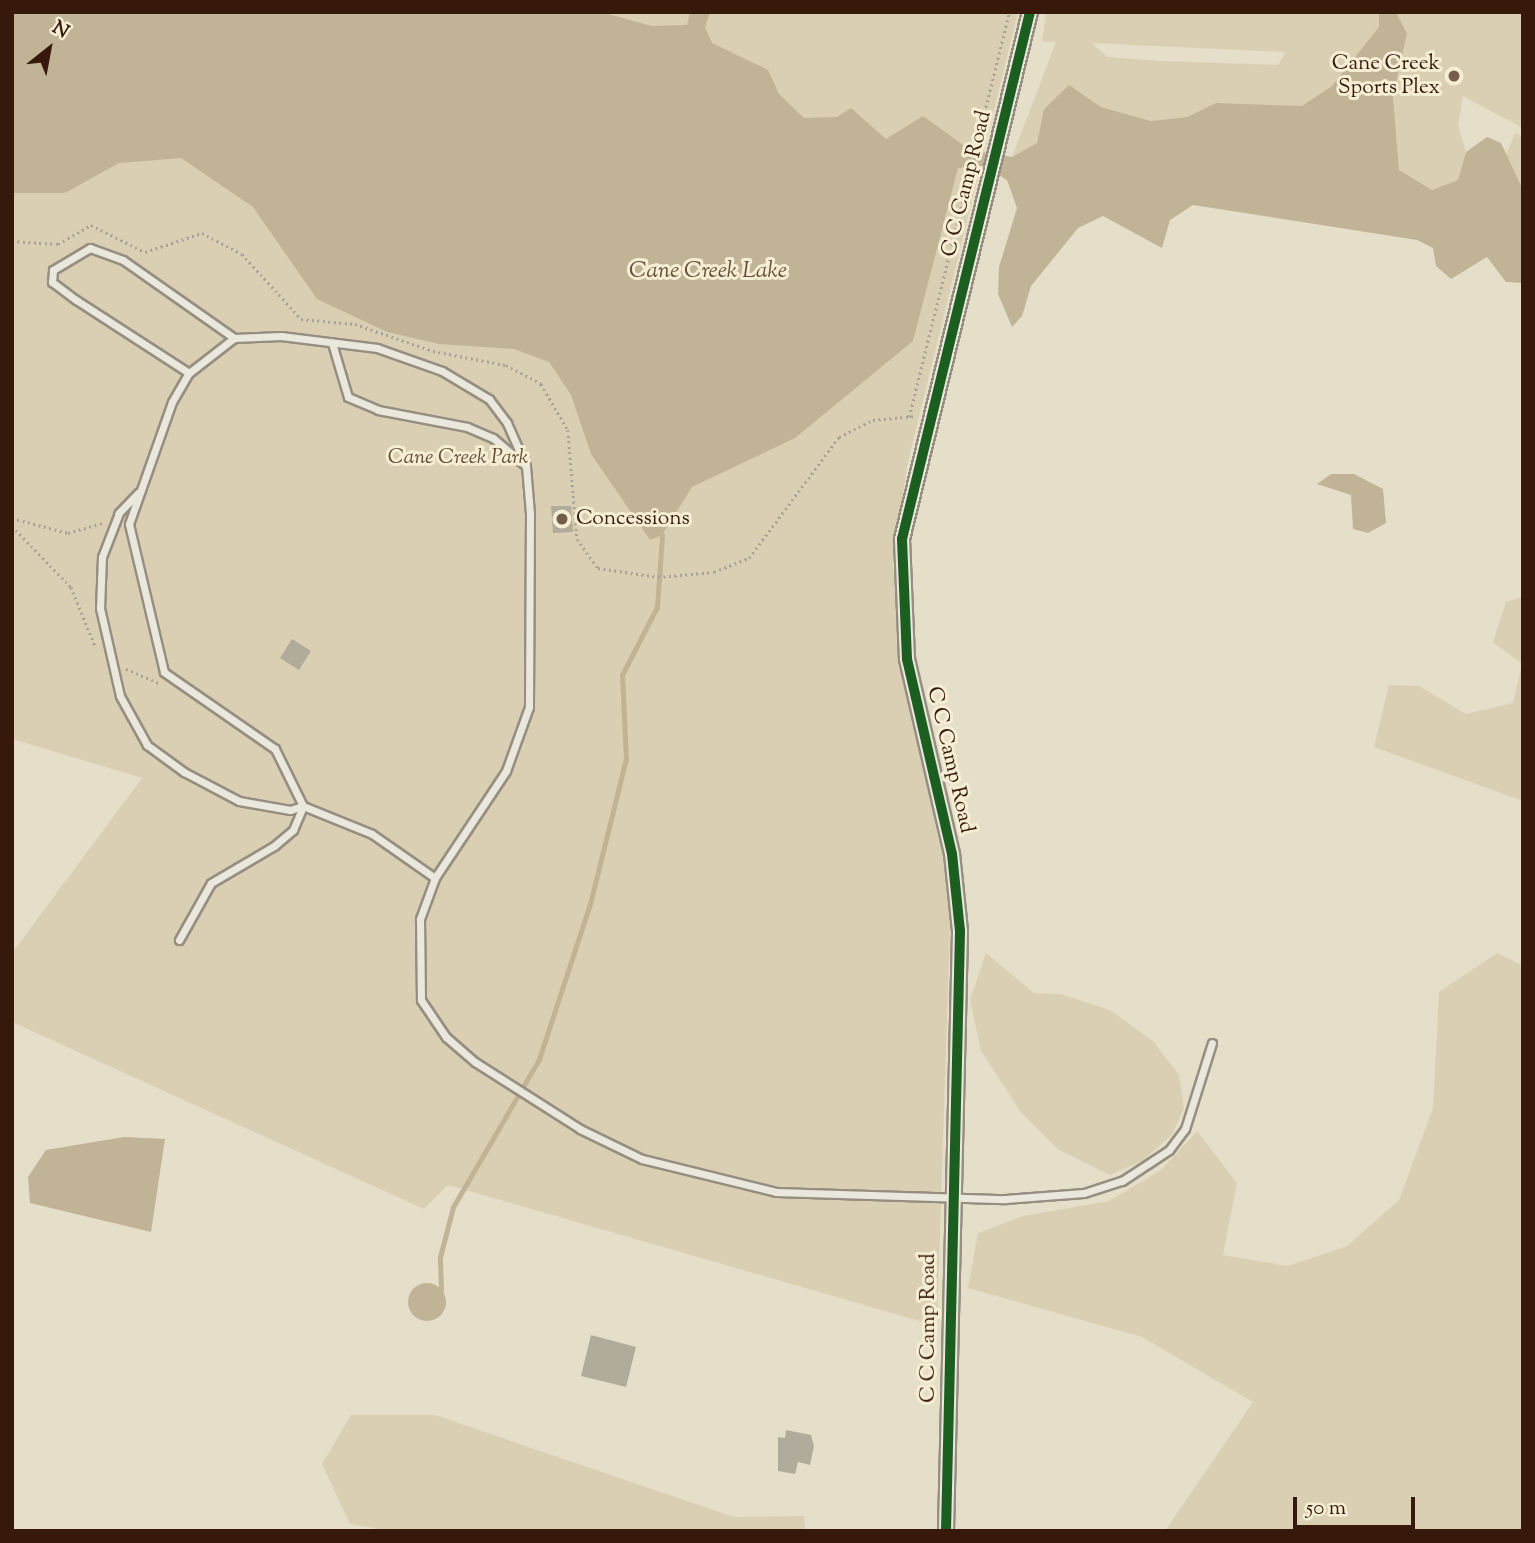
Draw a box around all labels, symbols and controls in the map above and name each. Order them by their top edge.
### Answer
north arrow [14,14,84,84]
text: N [47,15,74,46]
place label: Cane Creek Sports Plex [1332,51,1440,101]
marker: Cane Creek Sports Plex [1446,68,1462,84]
street label: C C Camp Road [937,108,997,260]
water label: Cane Creek Lake [629,258,787,286]
park label: Cane Creek Park [388,445,528,471]
place label: Concessions [576,506,690,532]
marker: Concessions [554,511,570,527]
street label: C C Camp Road [921,684,979,836]
street label: C C Camp Road [916,1253,942,1403]
scale bar [1297,1484,1420,1528]
text: 50 m [1306,1494,1346,1524]

